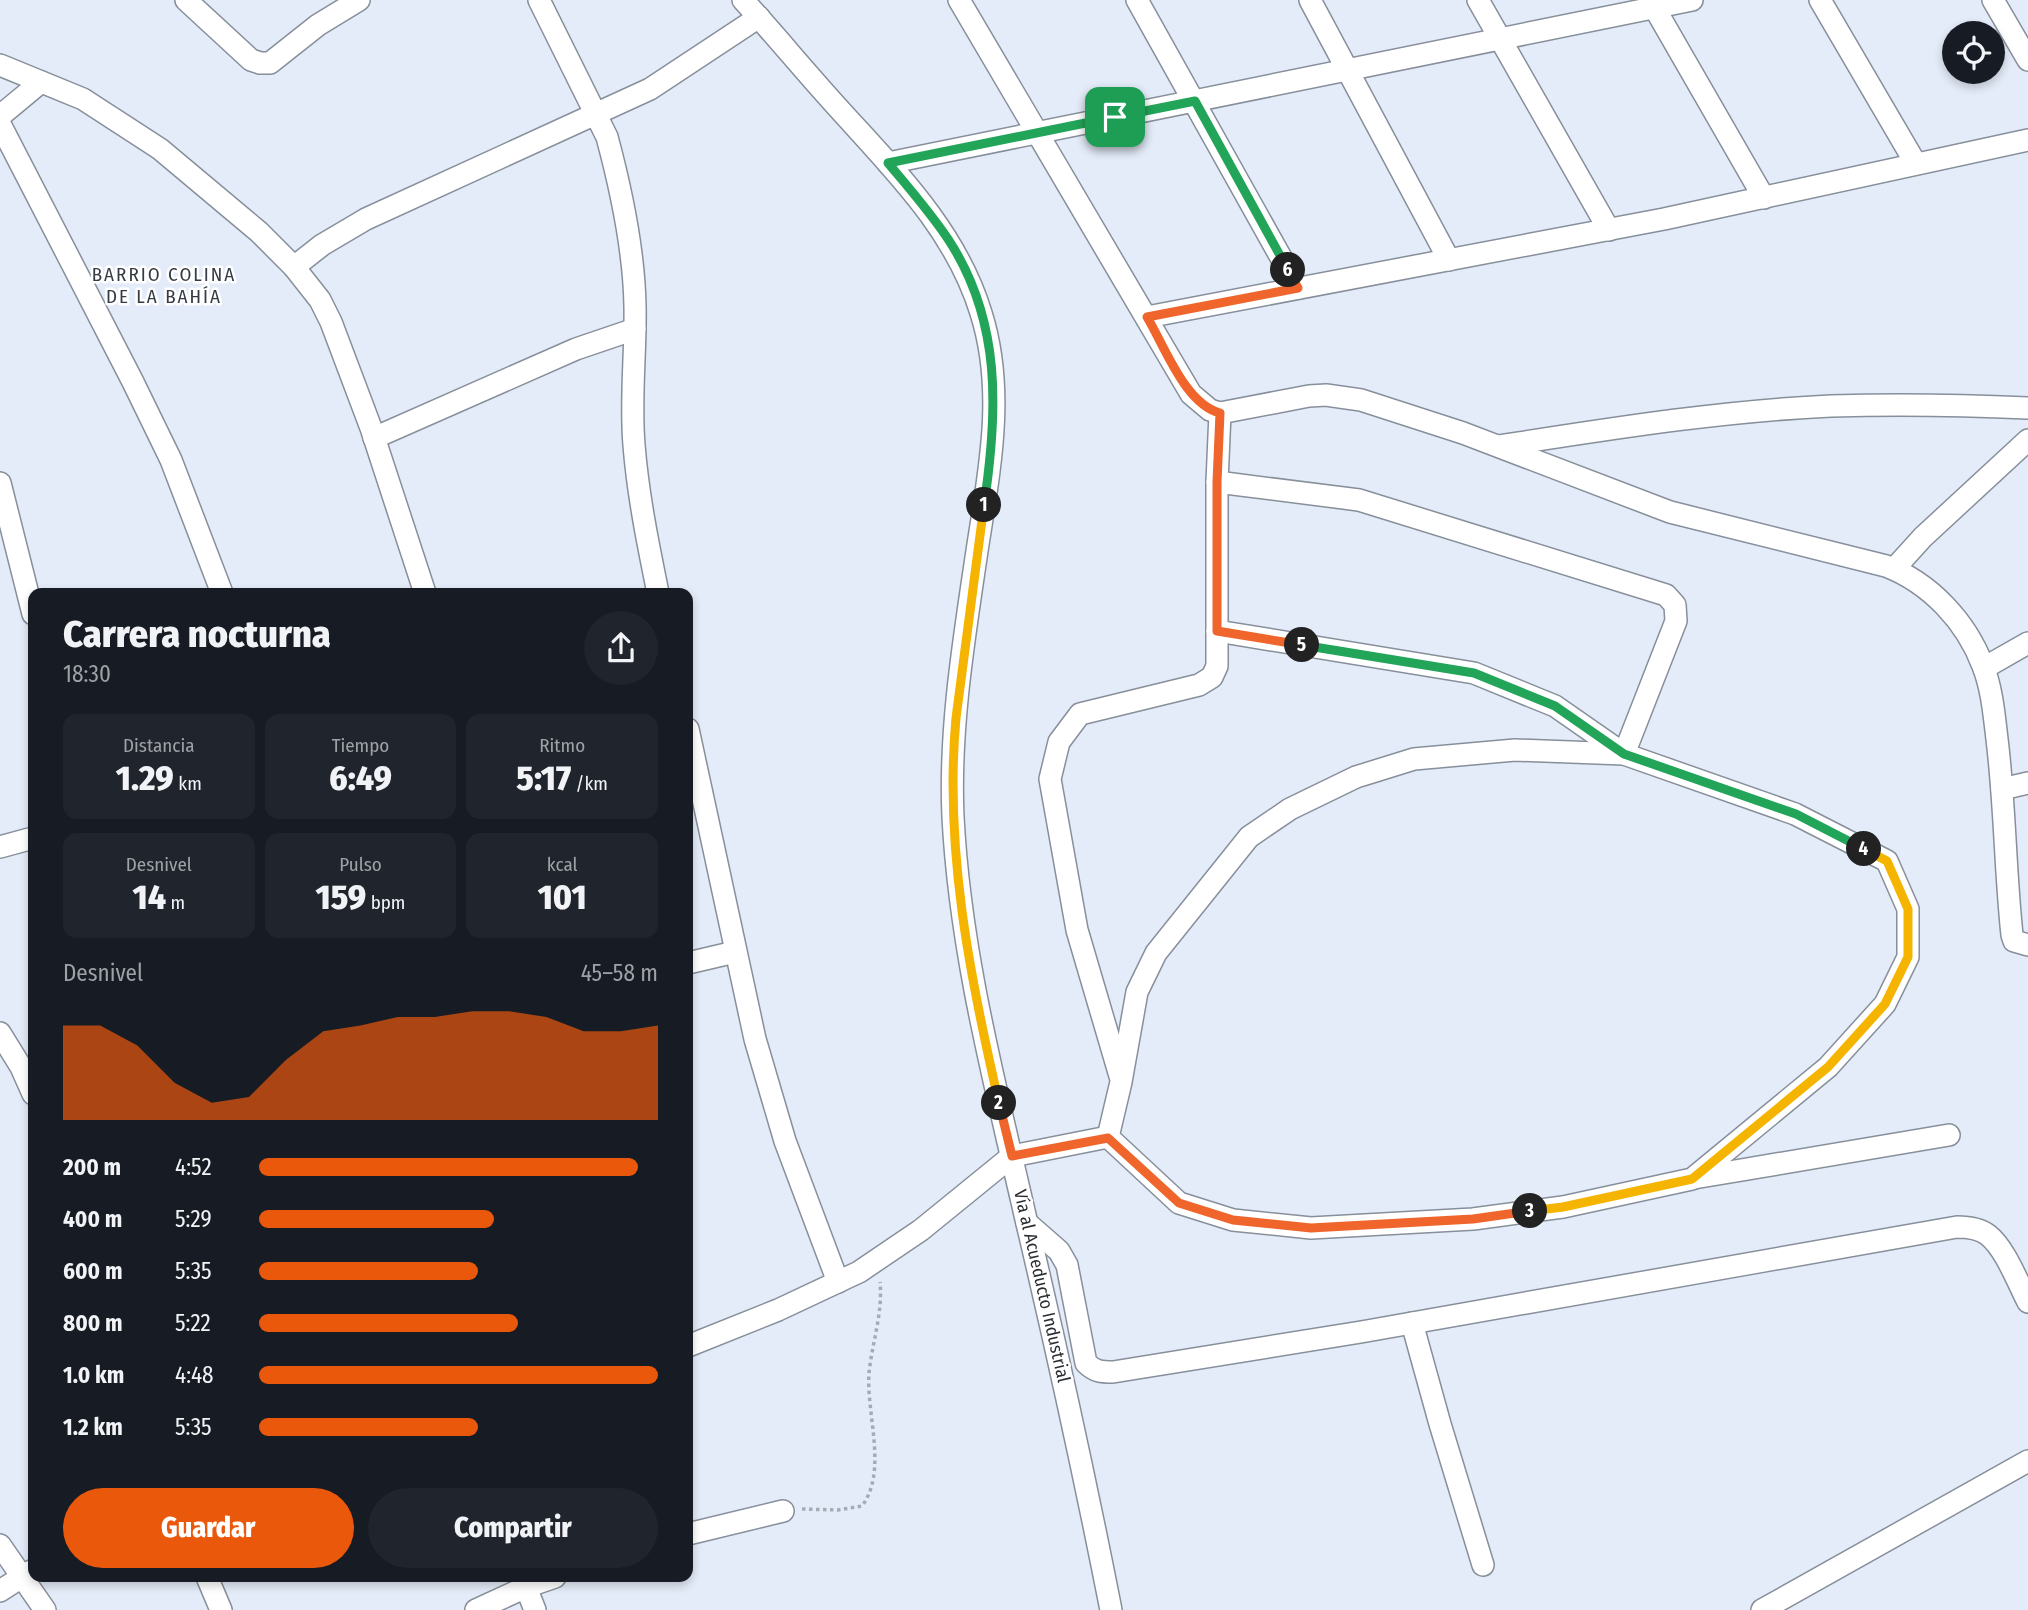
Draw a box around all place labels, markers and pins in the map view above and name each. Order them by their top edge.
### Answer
pin [1085,87,1145,147]
pin: 6 [1270,252,1306,288]
pin: 1 [967,488,1002,522]
pin: 5 [1284,628,1320,662]
pin: 4 [1846,832,1882,866]
pin: 2 [982,1086,1016,1120]
pin: 3 [1512,1194,1548,1228]

